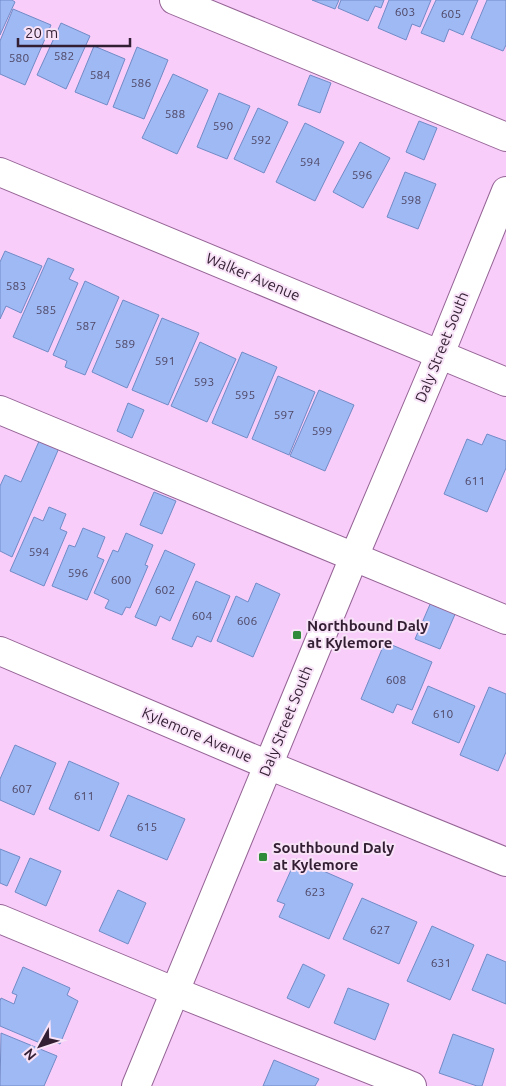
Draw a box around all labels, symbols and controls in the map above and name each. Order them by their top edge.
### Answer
house number: 603 [395,5,415,18]
house number: 605 [441,7,461,20]
scale bar [18,15,130,47]
text: 20 m [25,24,58,41]
house number: 582 [54,49,74,62]
house number: 580 [9,51,29,64]
house number: 584 [90,68,110,81]
house number: 586 [131,76,151,89]
house number: 588 [165,107,185,120]
house number: 590 [213,119,233,132]
house number: 592 [251,133,271,146]
house number: 594 [300,155,320,168]
house number: 596 [352,168,372,181]
house number: 598 [401,193,421,206]
street label: Walker Avenue [204,249,303,304]
house number: 583 [6,279,26,292]
street label: Daly Street South [412,289,471,405]
house number: 585 [36,303,56,316]
house number: 587 [76,319,96,332]
house number: 589 [115,337,135,350]
house number: 591 [155,354,175,367]
house number: 593 [194,375,214,388]
house number: 595 [235,388,255,401]
house number: 597 [274,408,294,421]
house number: 599 [312,424,332,437]
house number: 611 [465,474,485,487]
house number: 594 [29,545,49,558]
house number: 596 [68,566,88,579]
house number: 600 [111,573,131,586]
house number: 602 [155,583,175,596]
house number: 604 [192,609,212,622]
house number: 606 [237,614,257,627]
place label: Northbound Daly at Kylemore [307,617,428,651]
marker: Northbound Daly at Kylemore [291,629,303,641]
street label: Daly Street South [256,663,315,779]
house number: 608 [386,673,406,686]
street label: Kylemore Avenue [139,704,255,765]
house number: 610 [433,707,453,720]
house number: 607 [12,782,32,795]
house number: 611 [74,789,94,802]
house number: 615 [137,820,157,833]
place label: Southbound Daly at Kylemore [273,839,394,873]
marker: Southbound Daly at Kylemore [257,851,269,863]
house number: 623 [305,885,325,898]
house number: 627 [370,923,390,936]
house number: 631 [431,956,451,969]
north arrow [15,1021,65,1071]
text: N [21,1045,40,1064]

